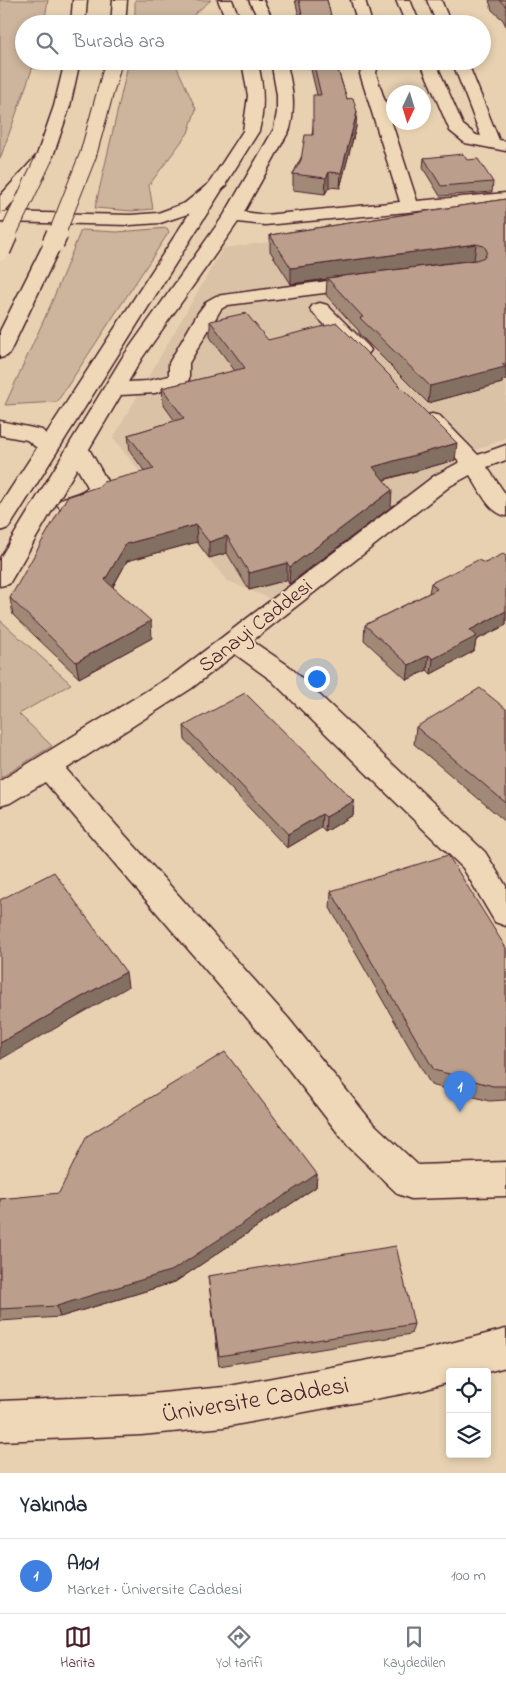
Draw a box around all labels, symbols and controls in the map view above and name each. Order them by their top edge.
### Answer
search box [15,15,491,70]
icon: search [33,29,61,57]
text: Burada ara [73,29,165,56]
north arrow [386,85,431,130]
street label: Sanayi Caddesi [193,572,321,682]
your location [304,666,330,692]
pin: 1 [444,1071,476,1112]
street label: Üniversite Caddesi [159,1368,352,1434]
map controls [446,1368,491,1458]
button: locate [446,1368,491,1413]
button: layers [446,1413,491,1458]
text: Yakında [20,1491,87,1521]
text: A101 [67,1551,99,1578]
text: 1 [33,1564,39,1588]
text: 100 m [451,1564,486,1588]
text: Market · Üniversite Caddesi [67,1578,242,1602]
tab: Harita [60,1623,95,1674]
tab: Yol tarifi [216,1623,263,1674]
tab: Kaydedilen [383,1623,446,1674]

